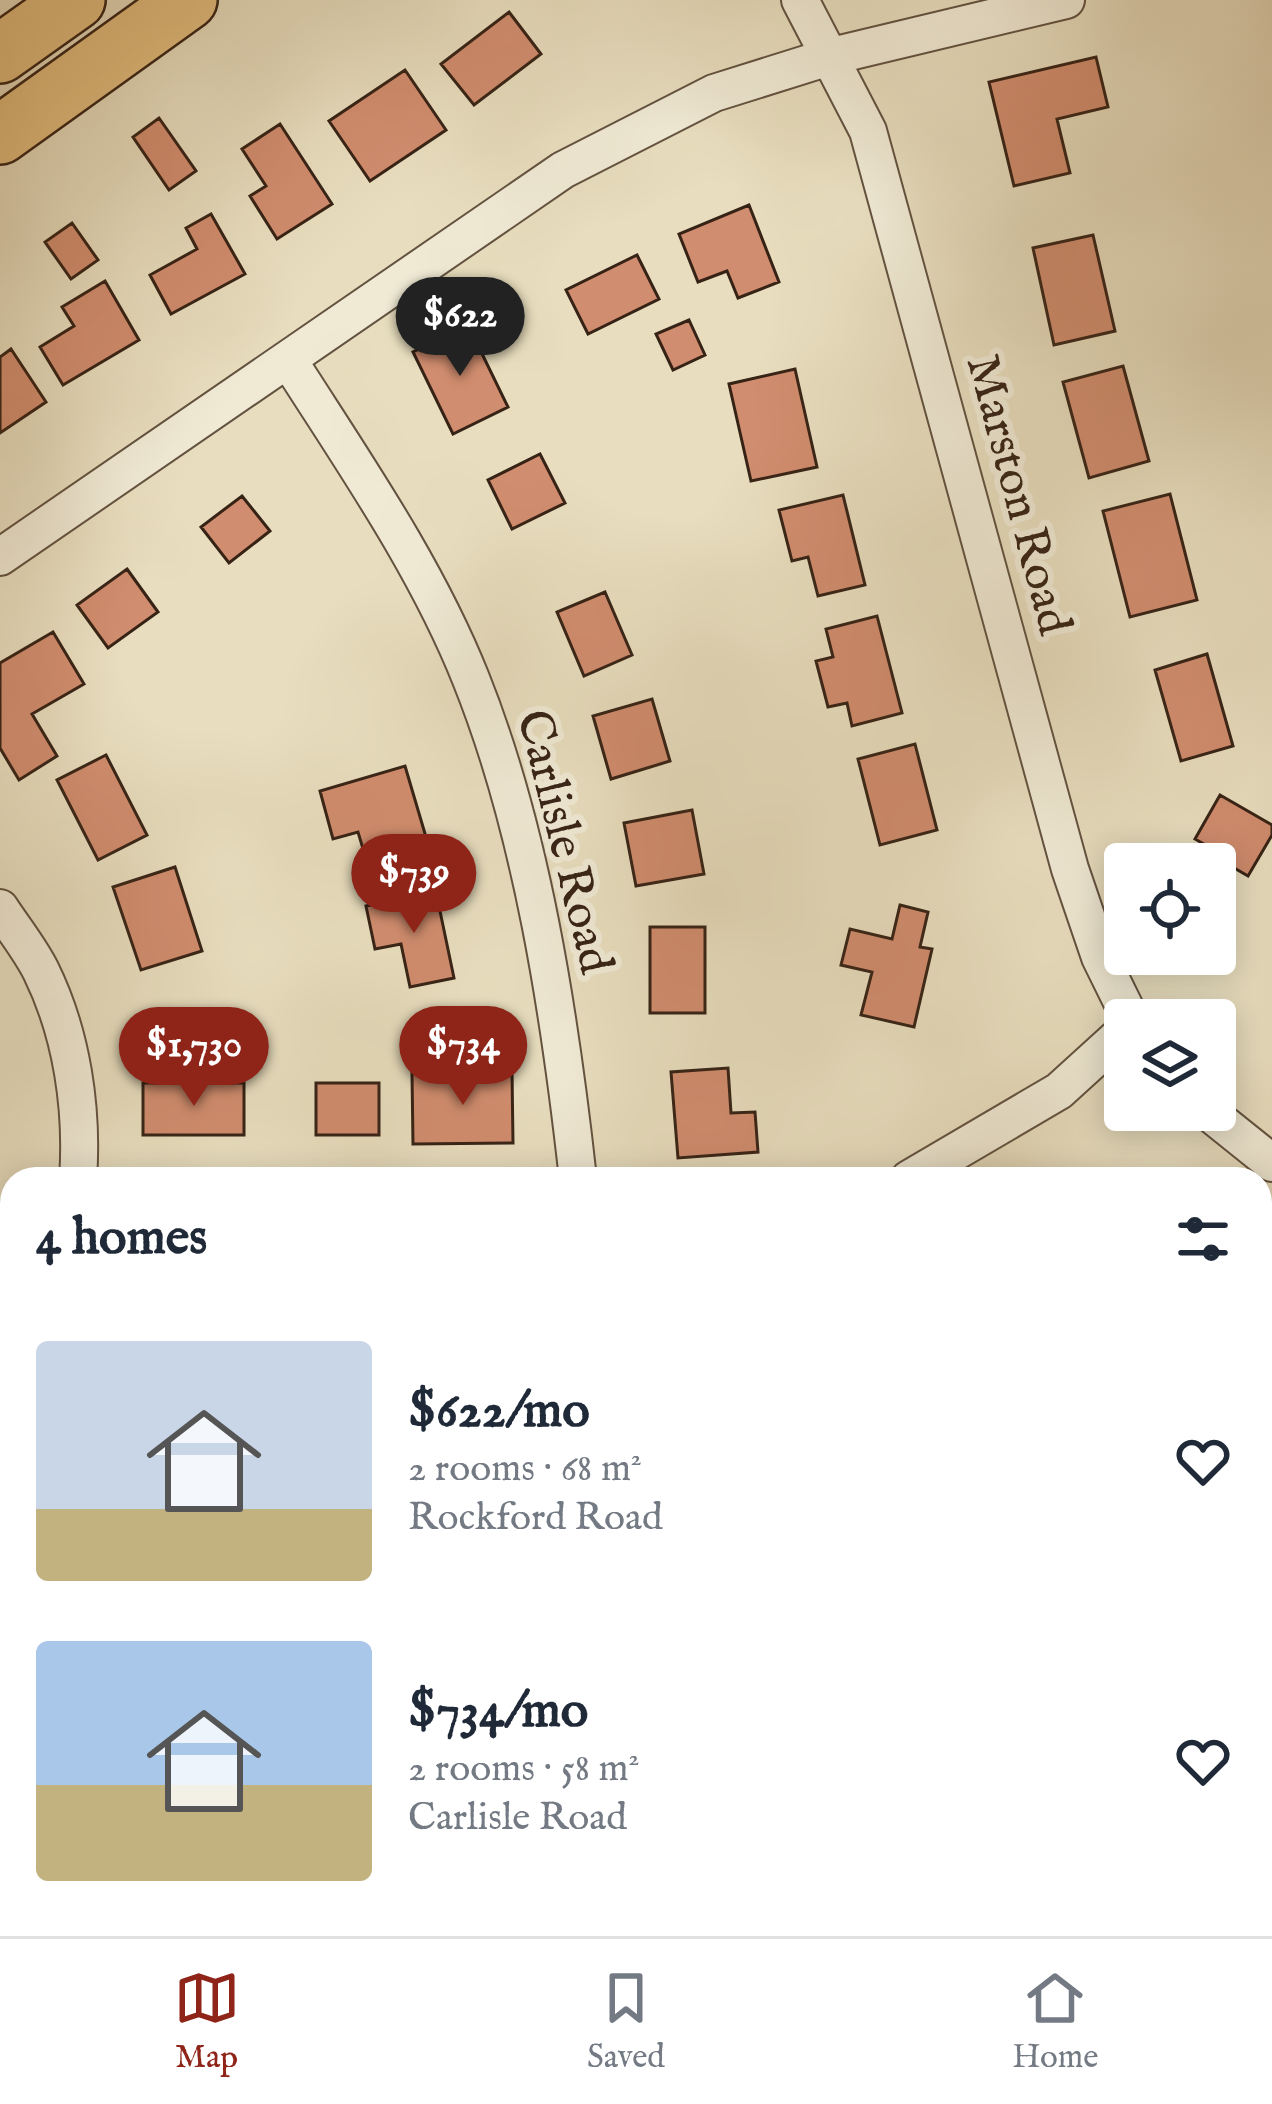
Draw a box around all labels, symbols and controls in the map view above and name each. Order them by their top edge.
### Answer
pin: $622 [389,277,531,379]
text: $622 [423,291,497,340]
street label: Marston Road [951,349,1083,642]
street label: Carlisle Road [501,704,625,980]
pin: $739 [343,834,485,936]
map controls [1104,843,1236,1131]
button: locate [1104,843,1236,975]
text: $739 [378,848,450,897]
button: layers [1104,999,1236,1131]
pin: $734 [392,1006,534,1108]
pin: $1,730 [96,1007,292,1109]
text: $734 [426,1020,500,1069]
text: $1,730 [146,1021,242,1070]
icon: filters [1170,1206,1236,1272]
text: 4 homes [36,1207,207,1272]
text: $622/mo [408,1380,590,1445]
icon: home [132,1389,276,1533]
icon: heart [1170,1428,1236,1494]
text: 2 rooms · 68 m² [408,1445,642,1494]
text: Rockford Road [408,1494,663,1543]
text: $734/mo [408,1680,588,1745]
icon: home [132,1689,276,1833]
icon: heart [1170,1728,1236,1794]
text: 2 rooms · 58 m² [408,1745,640,1794]
text: Carlisle Road [408,1794,627,1843]
tab: Map [174,1965,240,2079]
tab: Saved [587,1965,665,2079]
tab: Home [1012,1965,1098,2079]

